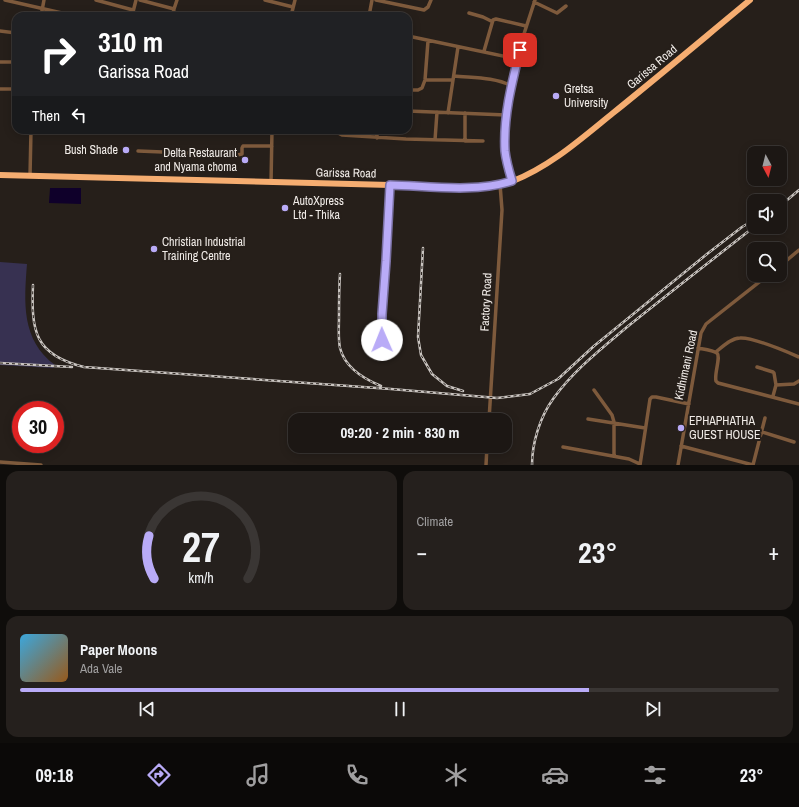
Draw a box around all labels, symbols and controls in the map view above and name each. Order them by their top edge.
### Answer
text: 310 m [98,23,163,61]
icon: right [32,28,84,80]
pin [503,33,537,67]
icon: arrive [509,39,531,61]
street label: Garissa Road [624,41,680,93]
text: Garissa Road [98,59,189,84]
place label: Gretsa University [564,81,608,111]
marker: Gretsa University [551,91,561,101]
icon: left [68,104,90,126]
text: Then [32,105,60,126]
place label: Bush Shade [64,142,118,158]
marker: Bush Shade [121,145,131,155]
place label: Delta Restaurant and Nyama choma [154,145,238,175]
north arrow [747,146,787,186]
map controls [747,146,787,282]
marker: Delta Restaurant and Nyama choma [240,155,250,165]
street label: Garissa Road [316,164,376,182]
place label: AutoXpress Ltd - Thika [292,193,344,223]
button: sound [747,194,787,234]
marker: AutoXpress Ltd - Thika [280,203,290,213]
place label: Christian Industrial Training Centre [162,234,245,264]
button: search [747,242,787,282]
marker: Christian Industrial Training Centre [149,244,159,254]
street label: Factory Road [476,272,496,332]
position arrow [361,319,403,361]
street label: Kidhimani Road [671,329,701,401]
speed limit sign: 30 [12,401,64,453]
place label: EPHAPHATHA GUEST HOUSE [689,413,760,443]
text: 09:20 · 2 min · 830 m [341,422,459,443]
marker: EPHAPHATHA GUEST HOUSE [676,423,686,433]
text: Climate [417,513,453,530]
text: 27 [182,518,220,574]
text: 23° [578,532,617,572]
text: − [417,537,427,567]
text: + [768,537,779,567]
text: km/h [189,567,214,586]
text: Paper Moons [80,639,157,660]
text: Ada Vale [80,660,122,677]
icon: previous [136,698,158,720]
icon: pause [389,698,411,720]
icon: next [642,698,664,720]
icon: directions [145,761,173,789]
icon: music [244,761,272,789]
icon: phone [343,761,371,789]
icon: climate [442,761,470,789]
icon: car [541,761,569,789]
icon: filters [641,761,669,789]
text: 09:18 [36,763,73,788]
text: 23° [740,763,763,788]

